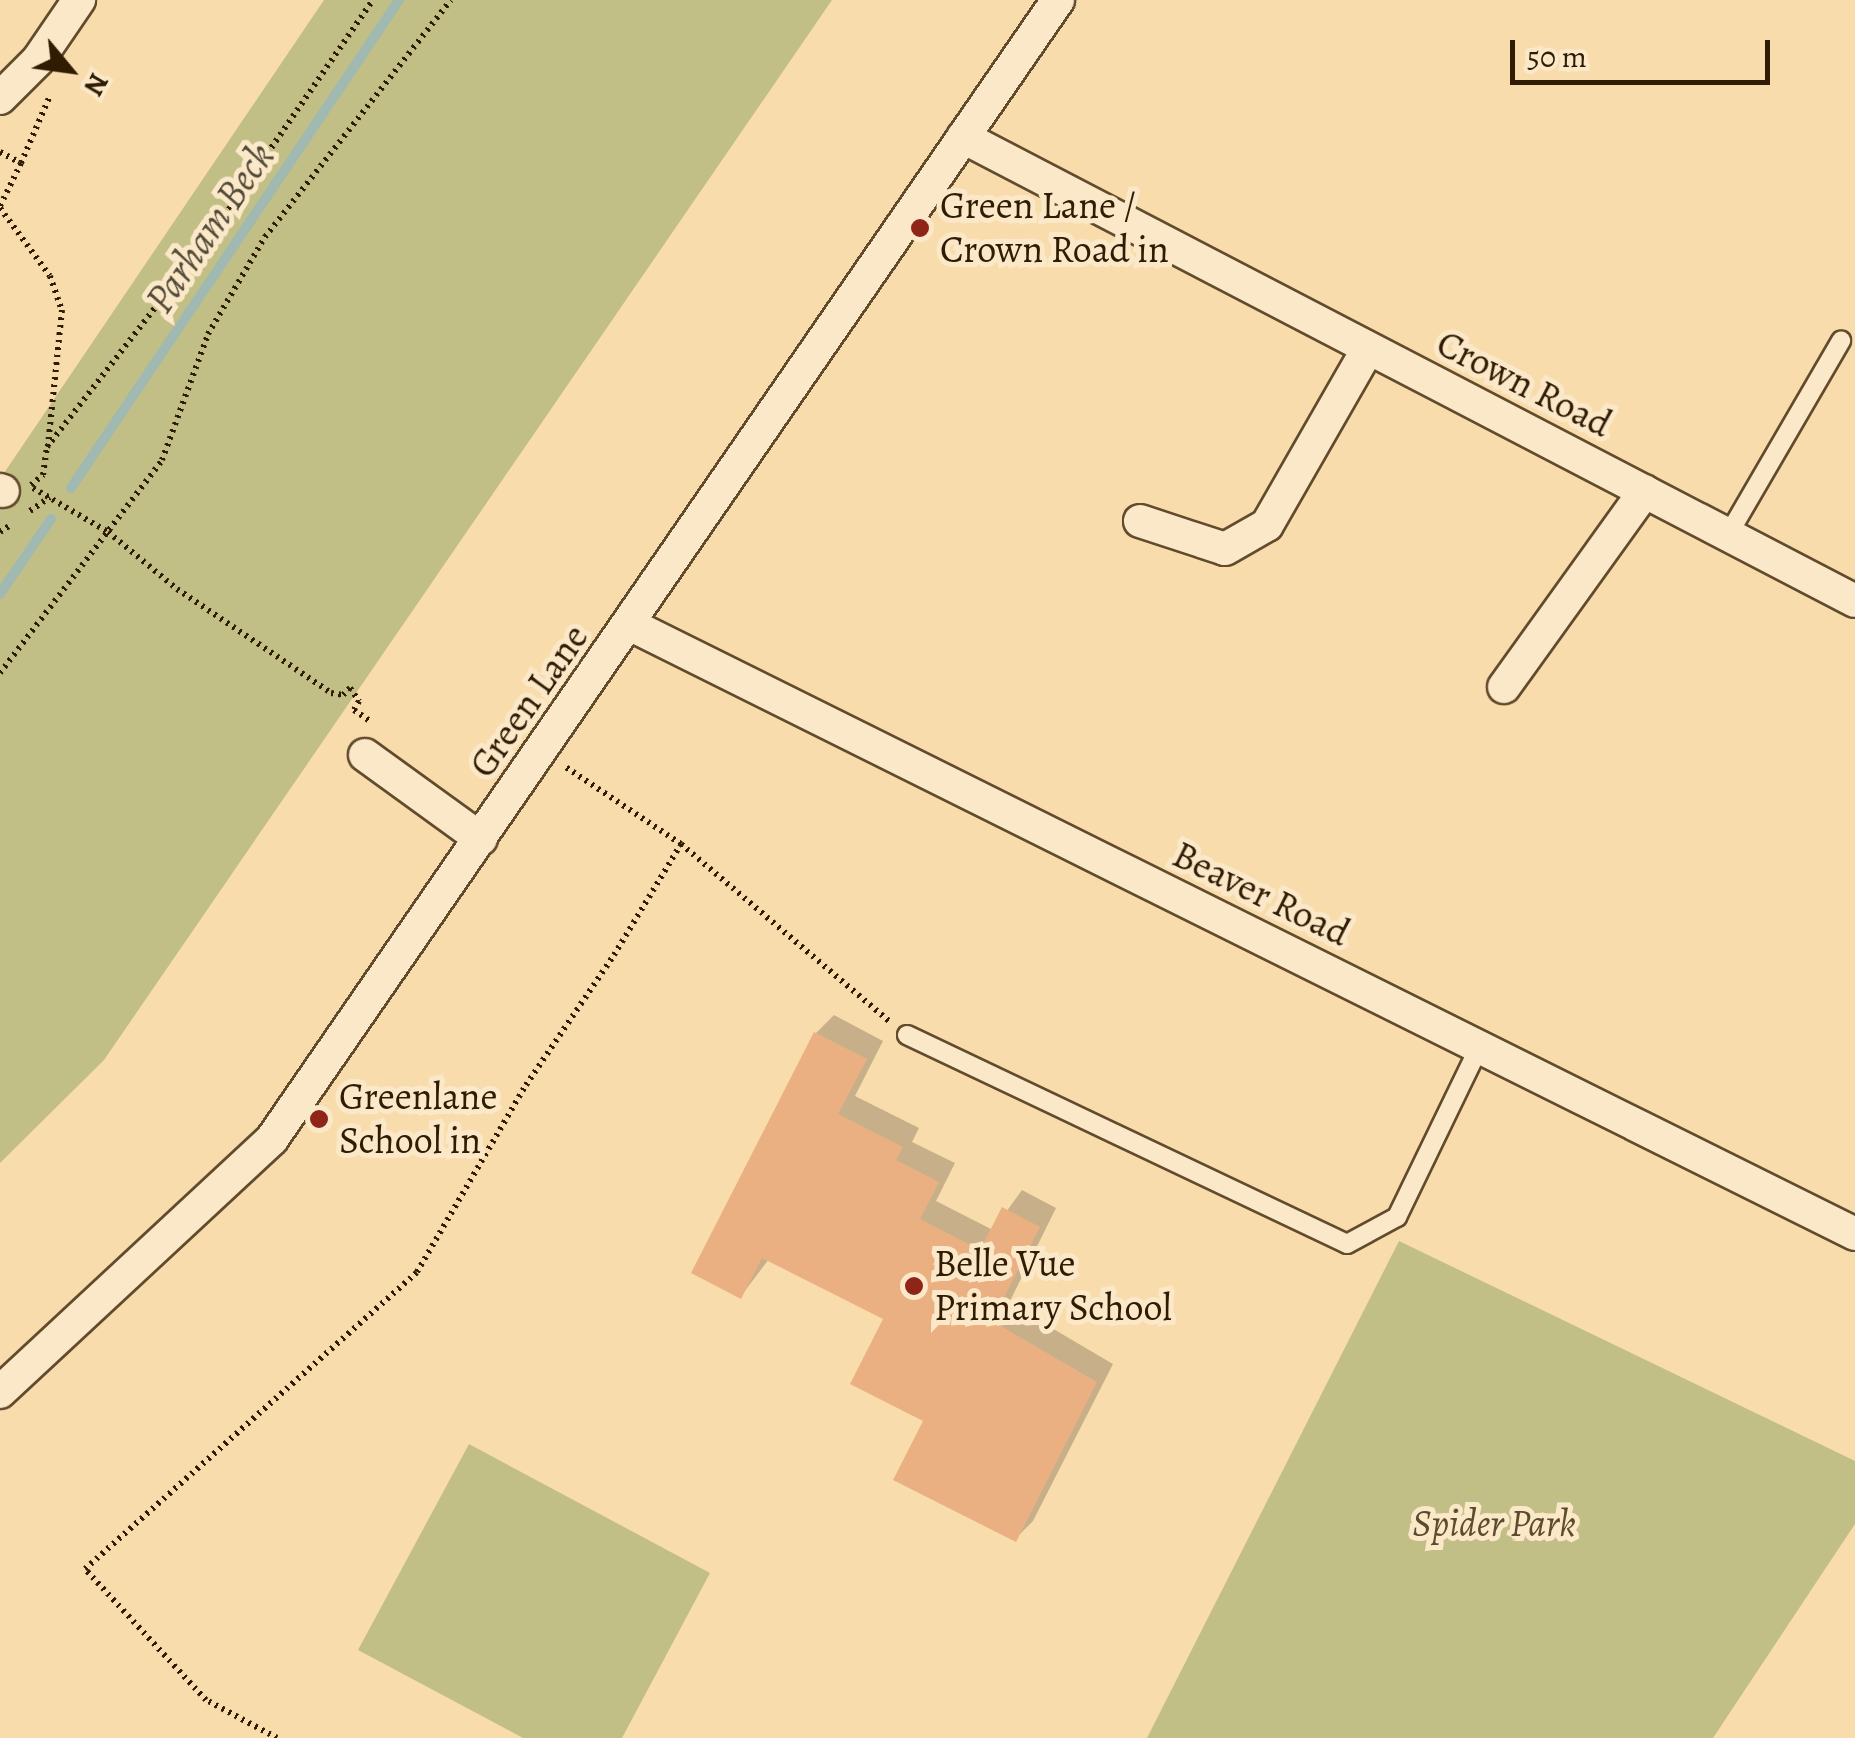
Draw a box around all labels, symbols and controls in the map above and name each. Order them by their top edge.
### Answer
north arrow [20,20,120,120]
scale bar [1515,20,1775,82]
text: 50 m [1527,37,1587,77]
text: N [75,66,118,103]
water label: Parham Beck [136,134,284,322]
place label: Green Lane / Crown Road in [940,183,1169,272]
marker: Green Lane / Crown Road in [909,217,931,239]
street label: Crown Road [1429,321,1619,447]
street label: Green Lane [460,616,598,786]
street label: Beaver Road [1165,832,1357,956]
place label: Greenlane School in [339,1074,497,1164]
marker: Greenlane School in [308,1108,330,1130]
place label: Belle Vue Primary School [934,1241,1172,1330]
marker: Belle Vue Primary School [903,1275,925,1297]
park label: Spider Park [1412,1501,1576,1547]

